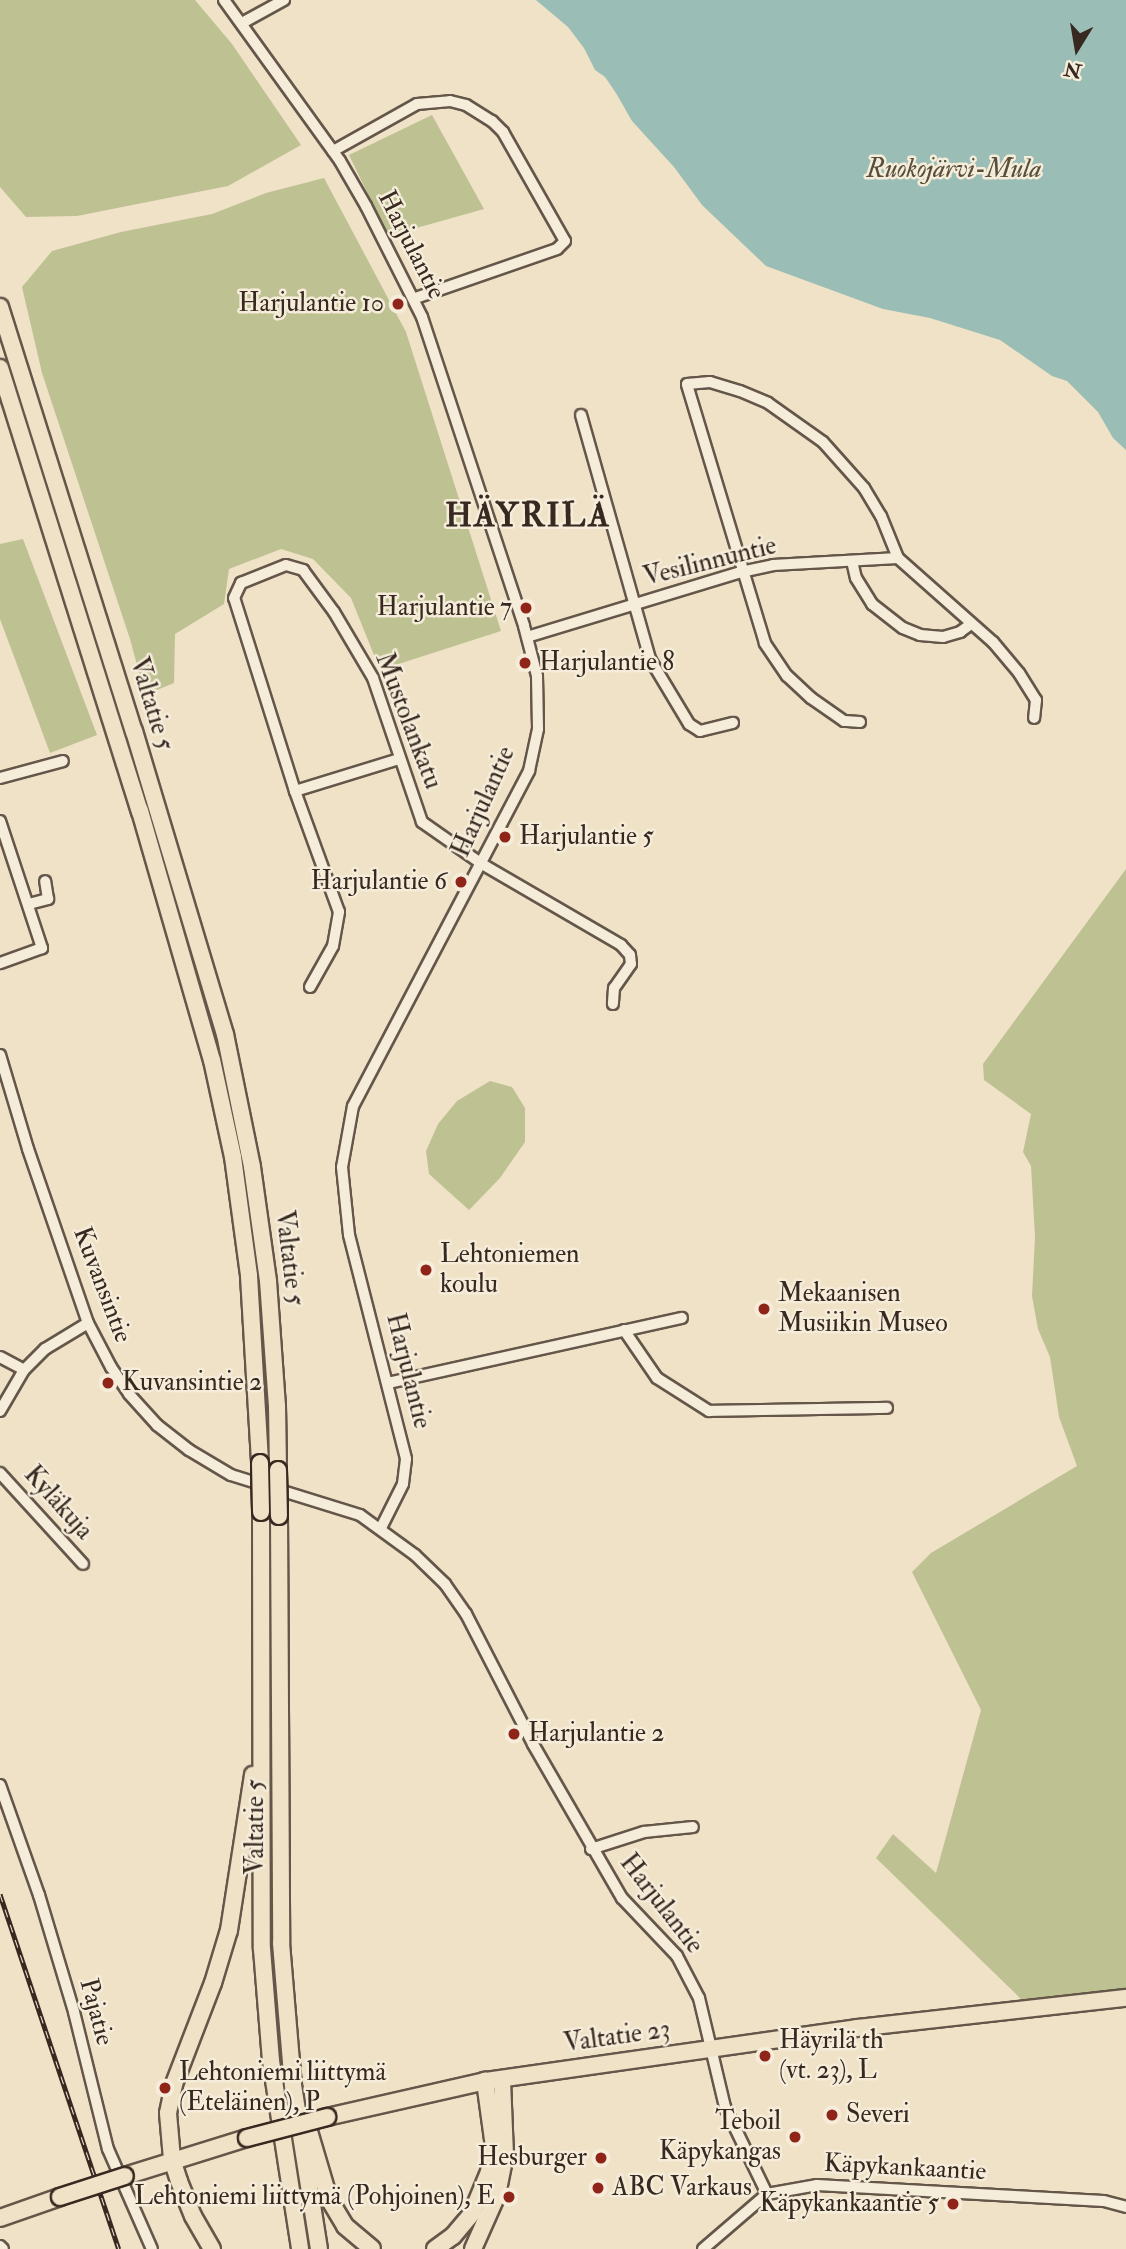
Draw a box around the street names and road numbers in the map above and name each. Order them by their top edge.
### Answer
street label: Harjulantie [370,185,452,305]
street label: Vesilinnuntie [640,530,780,594]
street label: Mustolankatu [368,648,448,794]
street label: Valtatie 5 [122,654,180,754]
street label: Harjulantie [446,742,522,862]
street label: Valtatie 5 [268,1209,310,1307]
street label: Kuvansintie [66,1223,138,1347]
street label: Harjulantie [379,1310,437,1432]
street label: Kyläkuja [17,1460,99,1546]
street label: Valtatie 5 [240,1779,272,1875]
street label: Harjulantie [612,1848,710,1960]
street label: Pajatie [72,1975,120,2049]
street label: Valtatie 23 [562,2014,672,2060]
street label: Käpykankaantie [823,2148,987,2188]

